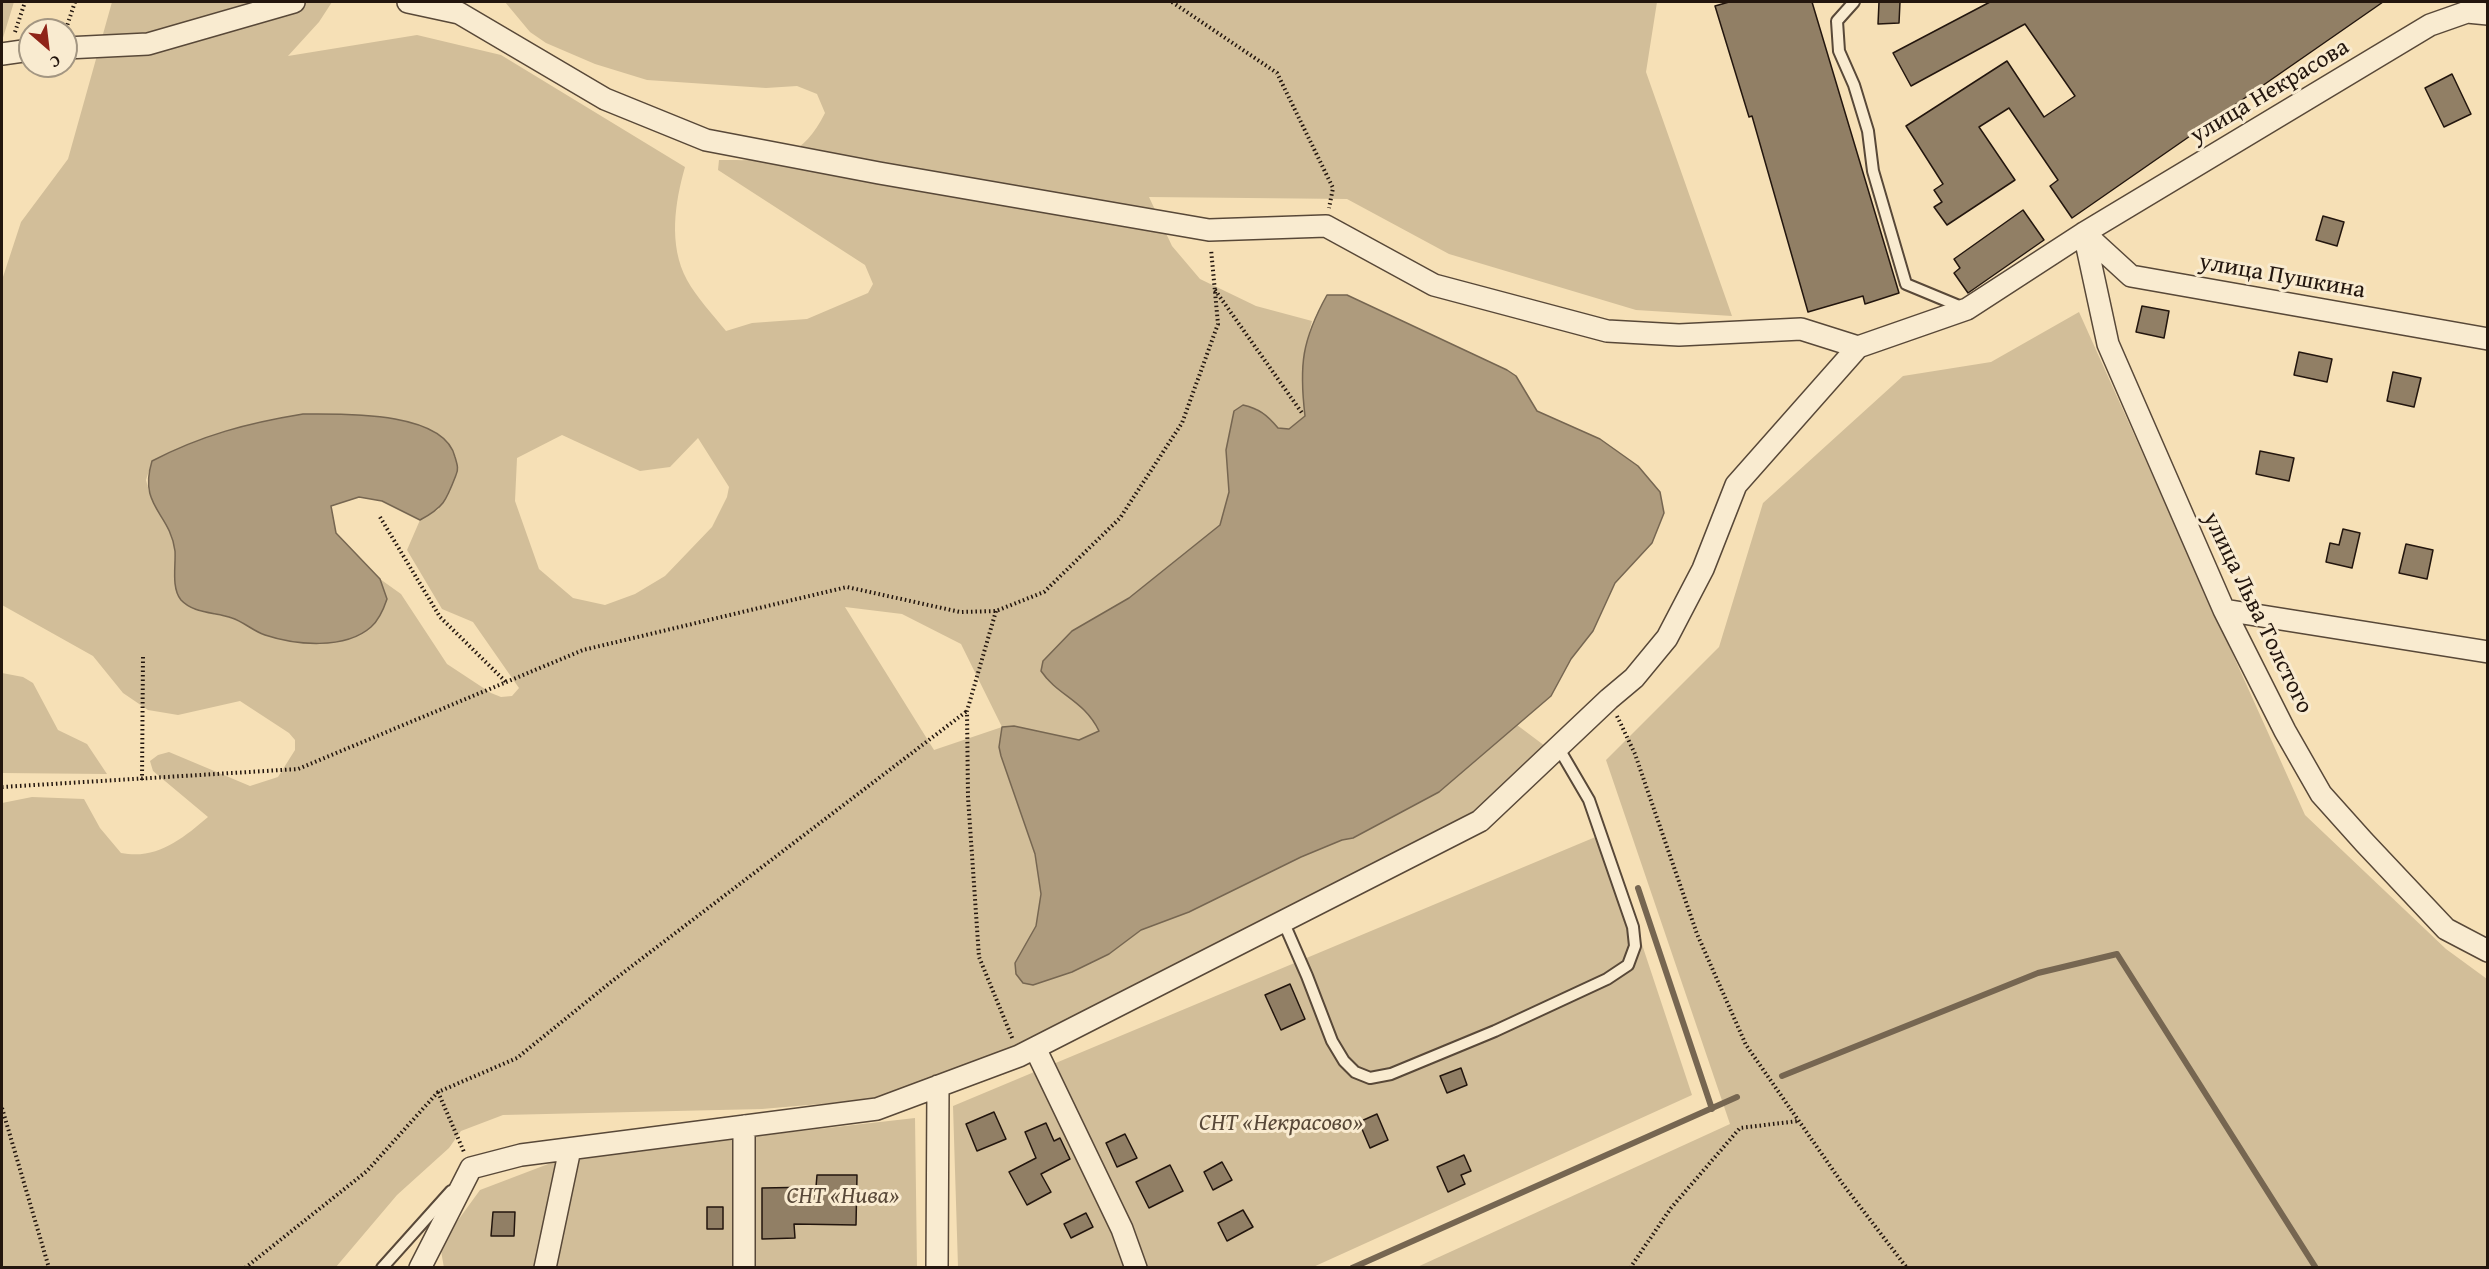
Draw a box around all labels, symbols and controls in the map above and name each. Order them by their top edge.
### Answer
north arrow [18,18,78,78]
street label: улица Некрасова [2185,33,2355,151]
text: С [46,49,65,75]
street label: улица Пушкина [2197,248,2367,306]
street label: улица Льва Толстого [2196,507,2318,719]
park label: СНТ «Некрасово» [1199,1110,1363,1138]
park label: СНТ «Нива» [786,1183,900,1211]

